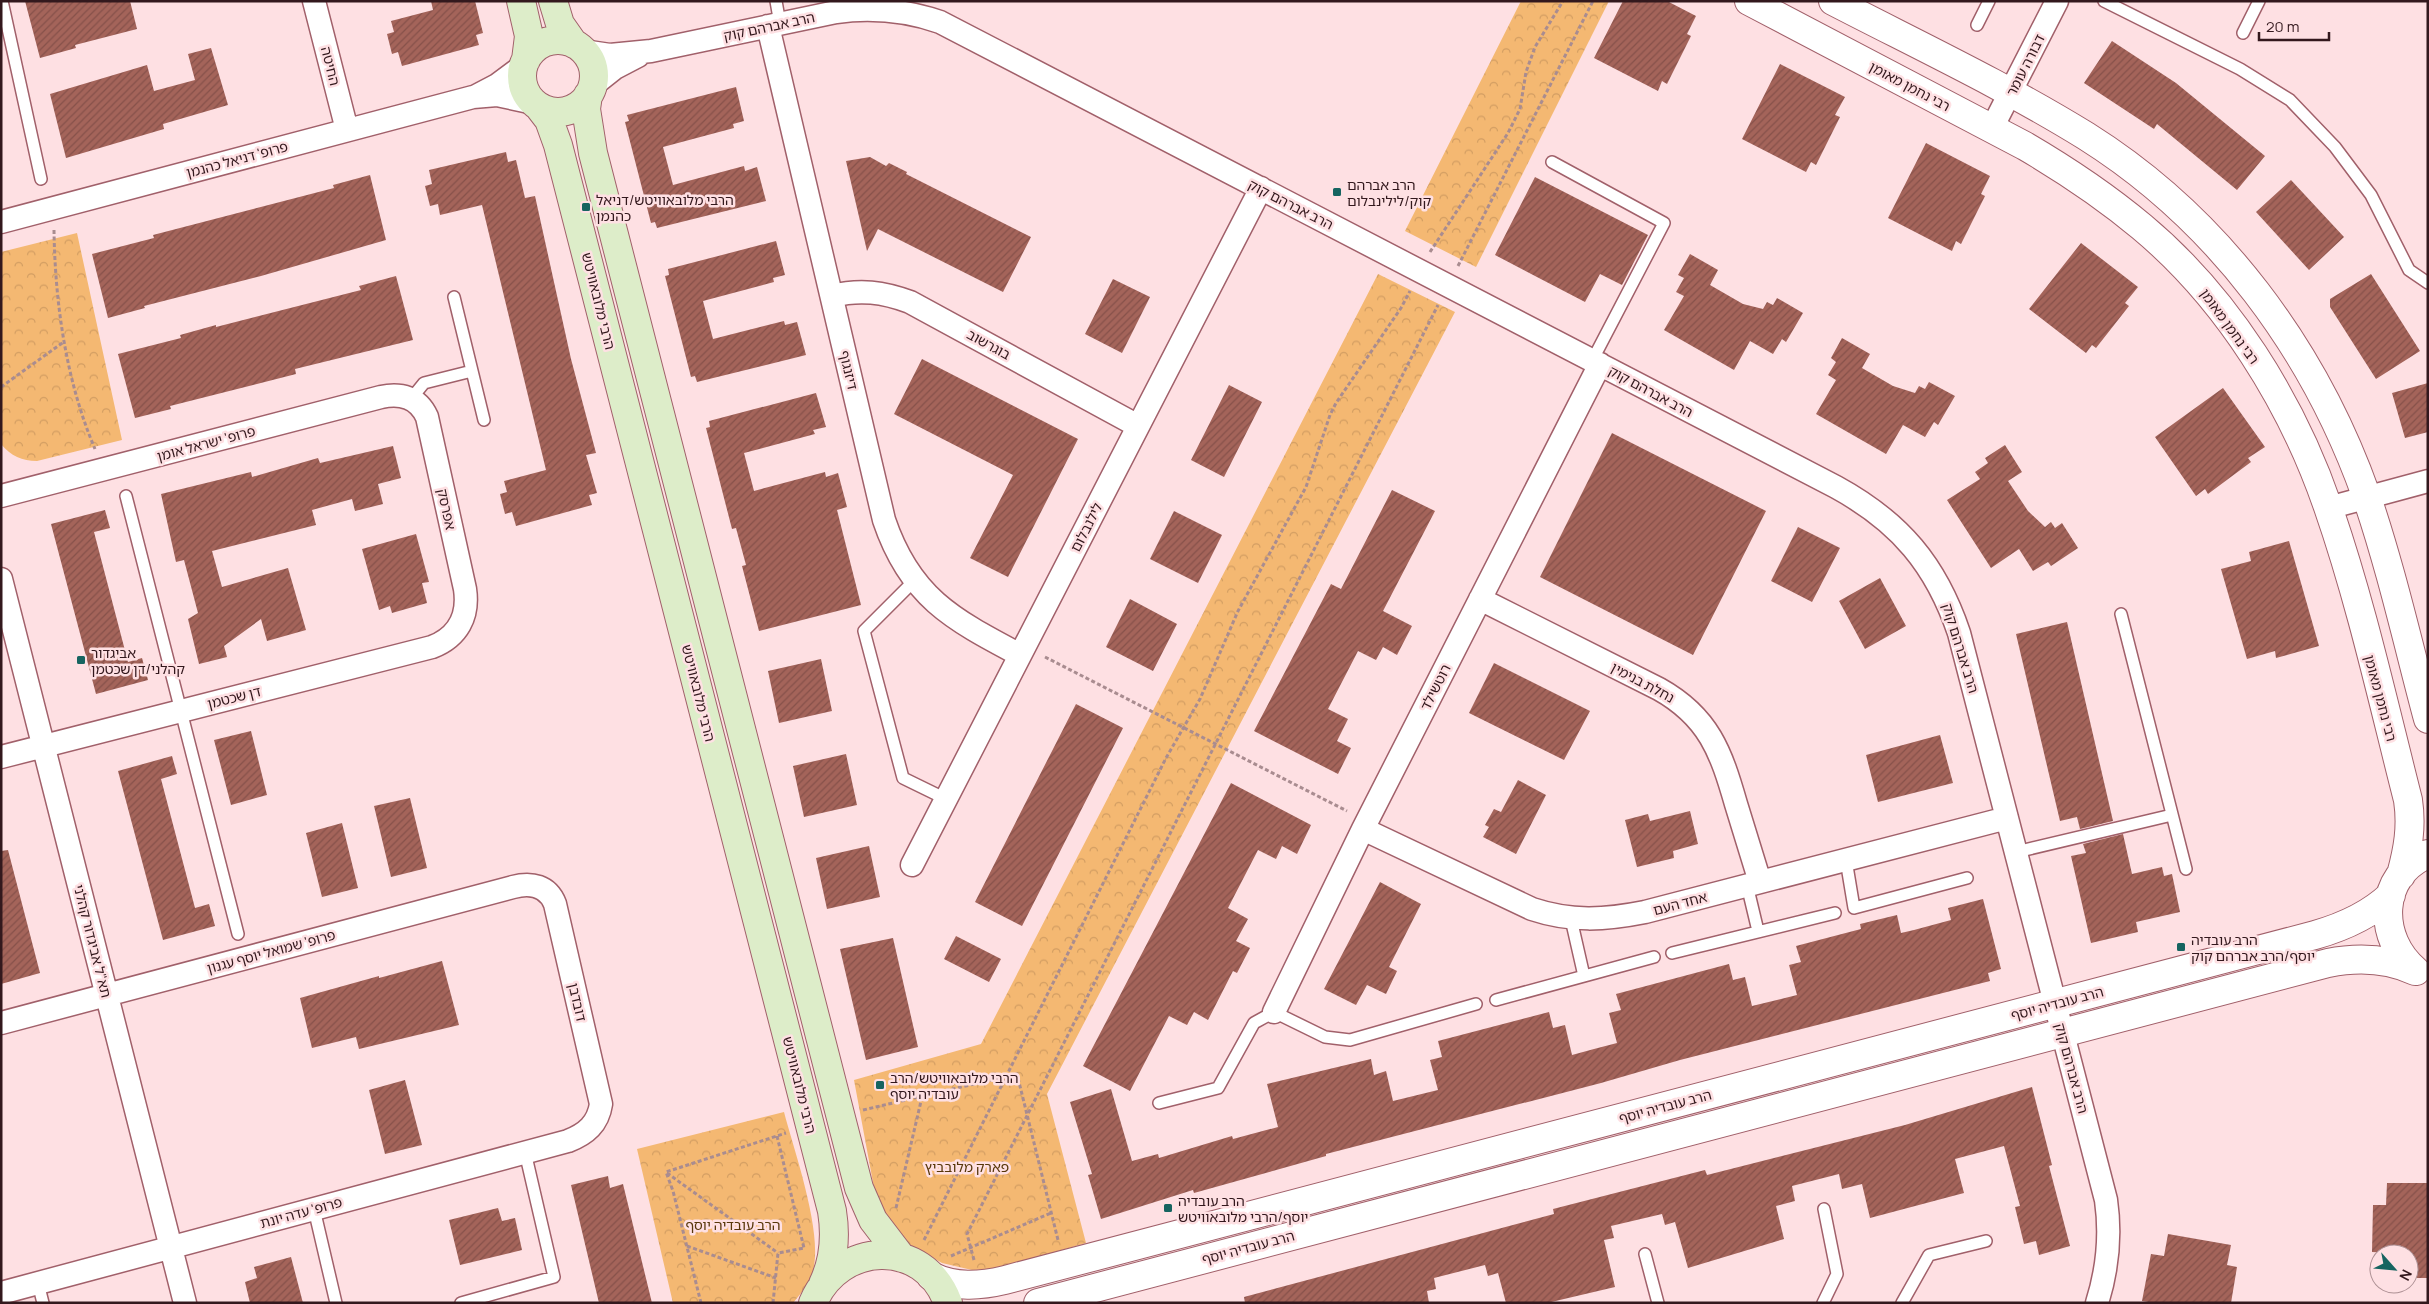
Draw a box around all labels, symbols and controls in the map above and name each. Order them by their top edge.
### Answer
street label: הרב אברהם קוק [721,7,817,45]
scale bar [2259,10,2329,42]
text: 20 m [2266,16,2299,37]
street label: דבורה עומר [2001,30,2049,99]
street label: החיטה [317,44,345,88]
street label: רבי נחמן מאומן [1866,57,1954,115]
street label: פרופ' דניאל כהנמן [184,136,290,182]
street label: הרב אברהם קוק [1245,174,1337,234]
place label: הרב אברהם קוק/לילינבלום [1347,175,1432,210]
marker: הרב אברהם קוק/לילינבלום [1331,186,1343,198]
place label: הרבי מלובאוויטש/דניאל כהנמן [596,190,734,225]
marker: הרבי מלובאוויטש/דניאל כהנמן [580,201,592,213]
street label: הרבי מלובאוויטש [578,250,620,352]
street label: רבי נחמן מאומן [2196,284,2264,368]
street label: בוגרשוב [964,324,1014,364]
street label: דיזנגוף [835,348,863,392]
street label: הרב אברהם קוק [1605,361,1697,421]
street label: פרופ' ישראל אומן [155,421,257,465]
street label: אפרסק [433,487,461,532]
street label: לילנבלום [1065,499,1107,555]
street label: הרב אברהם קוק [1938,601,1984,695]
street label: הרבי מלובאוויטש [678,642,720,744]
place label: אביגדור קהלני/דן שכטמן [91,643,185,678]
street label: רבי נחמן מאומן [2360,653,2402,743]
marker: אביגדור קהלני/דן שכטמן [75,654,87,666]
street label: נחלת בנימין [1608,657,1678,707]
street label: רוטשילד [1415,661,1455,713]
street label: דן שכטמן [205,681,263,713]
street label: תא"ל אביגדור קהלני [70,882,116,1000]
street label: אחד העם [1651,887,1709,919]
street label: פרופ' שמואל יוסף עגנון [205,925,337,977]
place label: הרב עובדיה יוסף/הרב אברהם קוק [2191,930,2315,965]
marker: הרב עובדיה יוסף/הרב אברהם קוק [2175,941,2187,953]
street label: דובדבן [564,981,592,1024]
street label: הרב עובדיה יוסף [2009,982,2105,1024]
street label: הרב אברהם קוק [2051,1021,2093,1115]
street label: הרבי מלובאוויטש [779,1034,821,1136]
place label: הרבי מלובאוויטש/הרב עובדיה יוסף [890,1068,1019,1103]
marker: הרבי מלובאוויטש/הרב עובדיה יוסף [874,1079,886,1091]
street label: הרב עובדיה יוסף [1617,1085,1713,1127]
park label: פארק מלובביץ [925,1157,1009,1176]
place label: הרב עובדיה יוסף/הרבי מלובאוויטש [1178,1191,1308,1226]
street label: פרופ' עדה יונת [258,1192,344,1232]
marker: הרב עובדיה יוסף/הרבי מלובאוויטש [1162,1202,1174,1214]
park label: הרב עובדיה יוסף [685,1215,781,1234]
street label: הרב עובדיה יוסף [1200,1226,1296,1268]
north arrow [2369,1244,2419,1294]
text: N [2395,1266,2417,1284]

